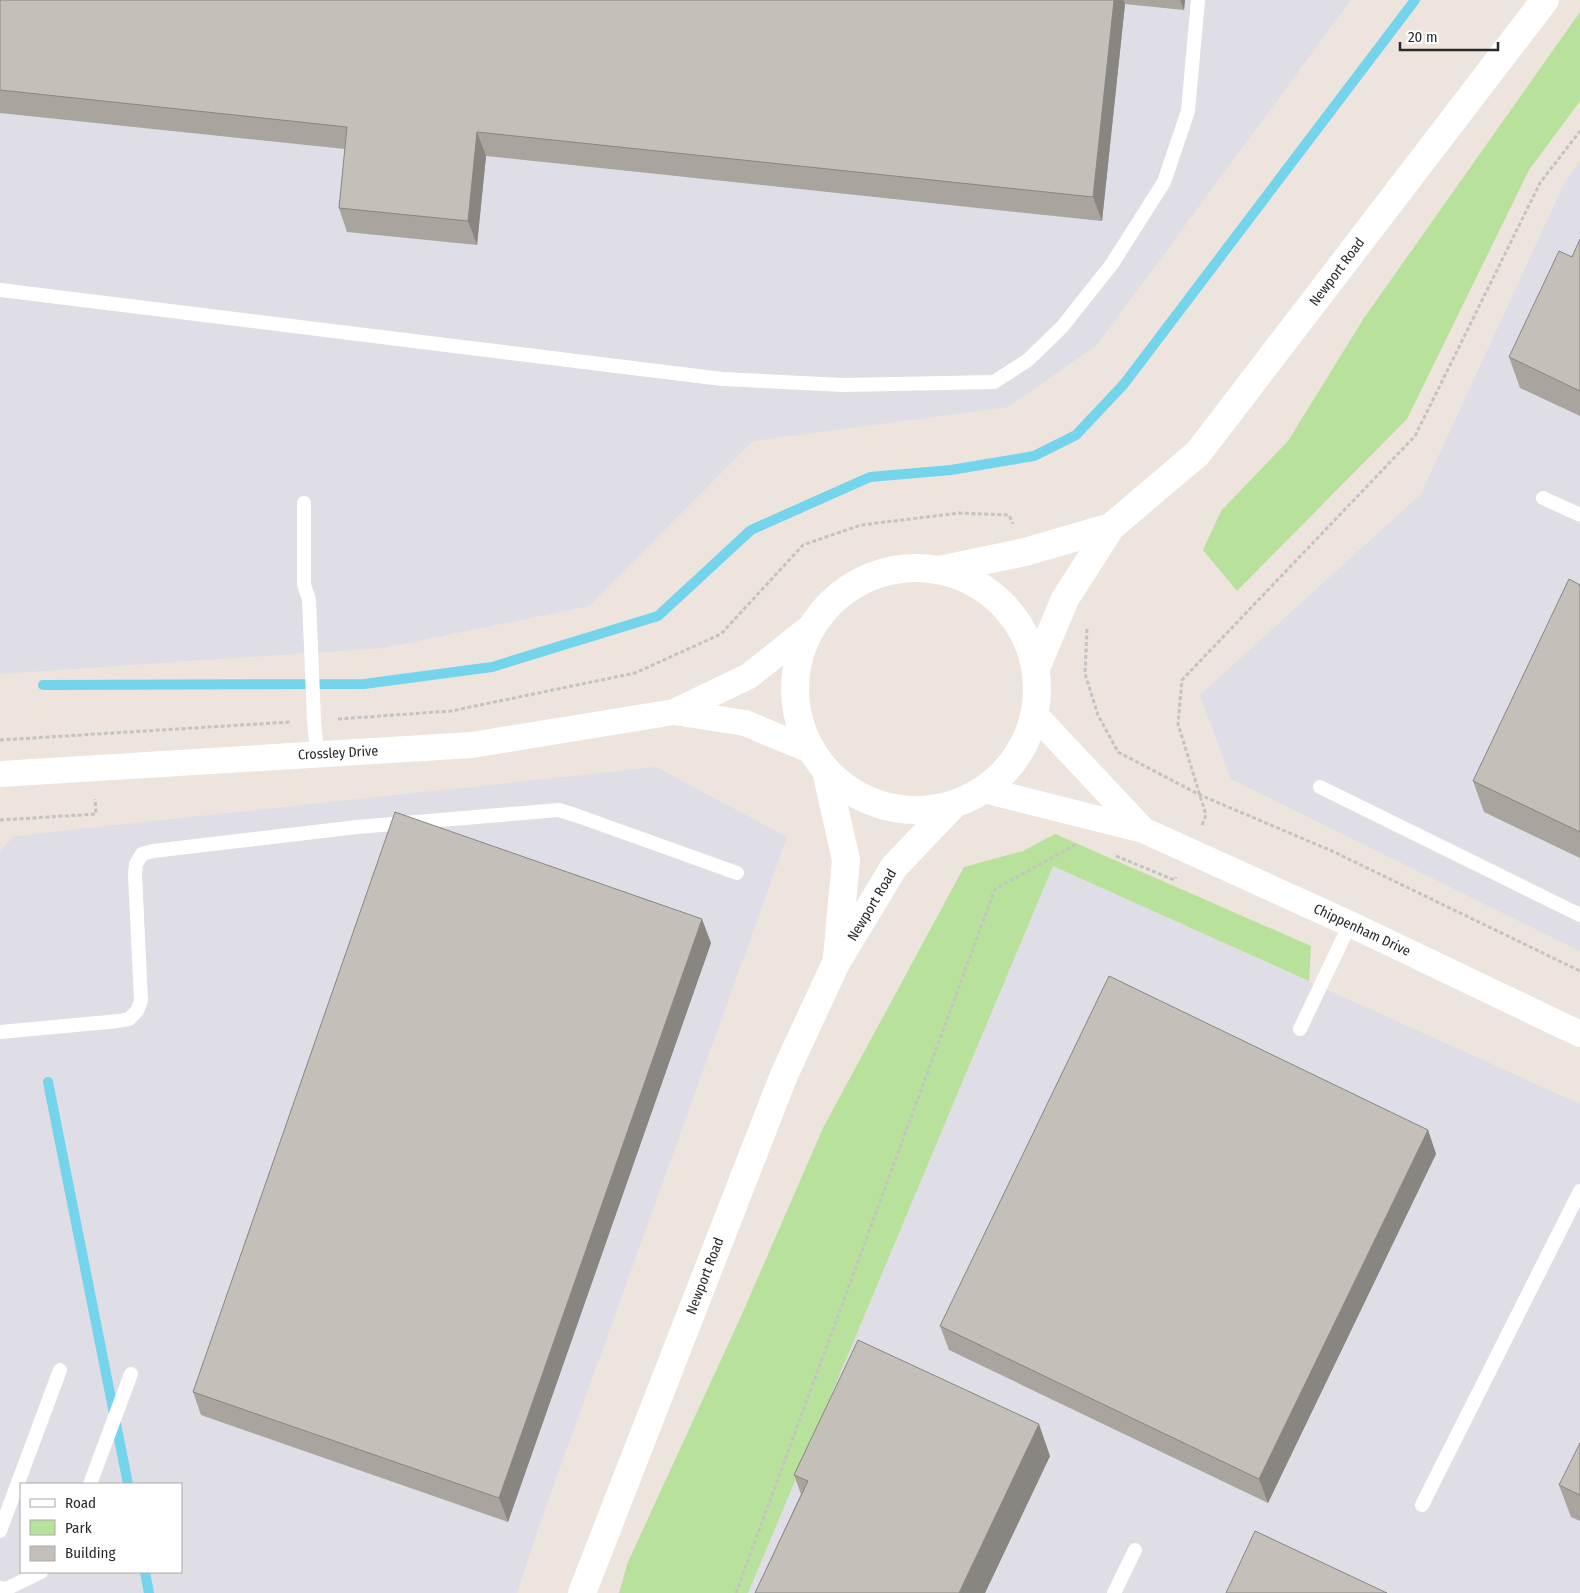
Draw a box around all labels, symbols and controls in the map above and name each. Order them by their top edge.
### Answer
scale bar [1400,20,1498,52]
text: 20 m [1408,28,1438,46]
street label: Newport Road [1306,234,1368,310]
street label: Crossley Drive [297,742,379,764]
street label: Newport Road [844,866,900,944]
street label: Chippenham Drive [1311,900,1413,960]
street label: Newport Road [683,1235,727,1317]
legend [20,1483,182,1573]
text: Road [65,1494,96,1512]
text: Park [65,1519,92,1537]
text: Building [65,1544,116,1562]

